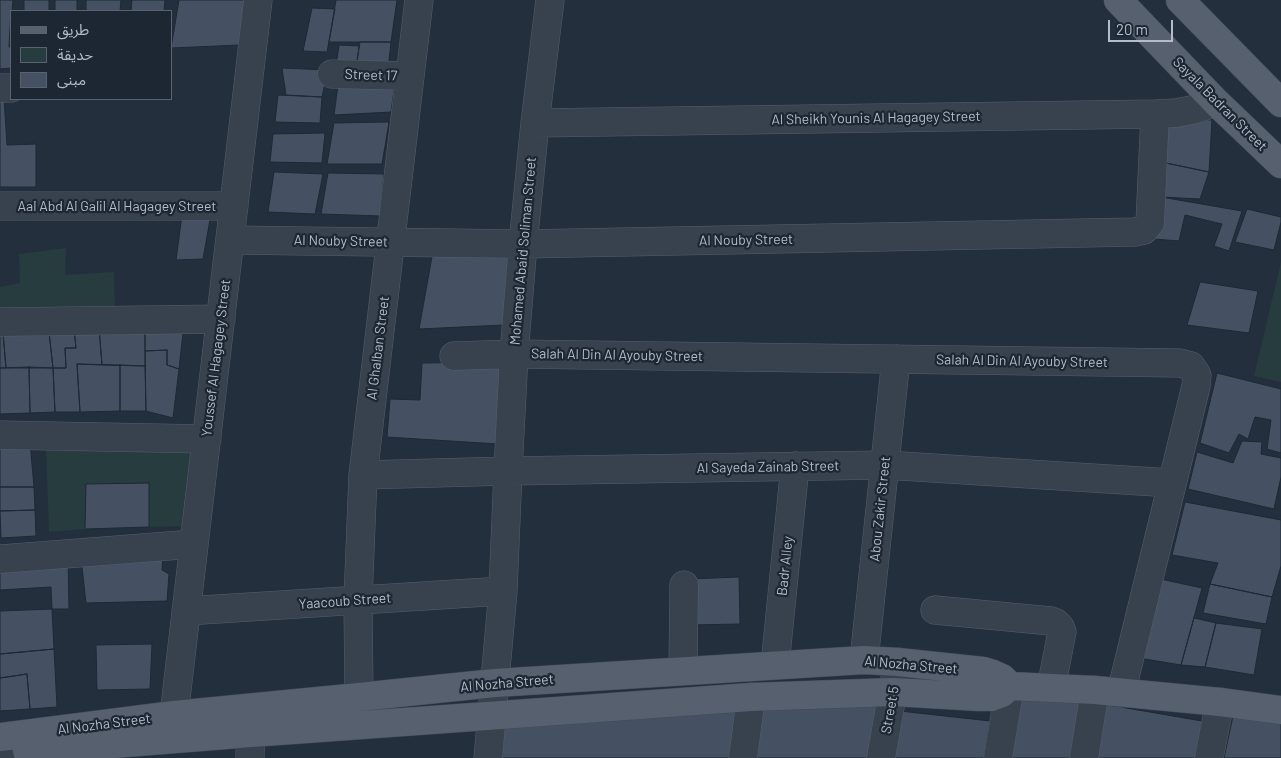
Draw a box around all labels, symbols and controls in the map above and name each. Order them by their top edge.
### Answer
legend [10,10,172,100]
scale bar [1111,10,1176,42]
text: طريق [57,20,89,38]
text: 20 m [1116,20,1148,38]
text: حديقة [57,45,93,63]
street label: Sayala Badran Street [1169,53,1271,155]
street label: Street 17 [344,66,398,84]
text: مبنى [57,70,86,88]
street label: Al Sheikh Younis Al Hagagey Street [771,108,981,128]
street label: Mohamed Abaid Soliman Street [506,156,540,346]
street label: Aal Abd Al Galil Al Hagagey Street [18,198,216,214]
street label: Al Nouby Street [699,231,793,249]
street label: Al Nouby Street [294,232,388,250]
street label: Youssef Al Hagagey Street [198,278,234,438]
street label: Al Ghalban Street [363,295,393,401]
street label: Salah Al Din Al Ayouby Street [531,345,703,365]
street label: Salah Al Din Al Ayouby Street [936,351,1108,371]
street label: Abou Zakir Street [866,456,894,562]
street label: Al Sayeda Zainab Street [696,457,840,477]
street label: Badr Alley [774,535,796,597]
street label: Yaacoub Street [298,589,392,613]
street label: Al Nozha Street [864,653,958,677]
street label: Al Nozha Street [460,671,554,695]
street label: Street 5 [878,685,902,735]
street label: Al Nozha Street [57,710,151,738]

